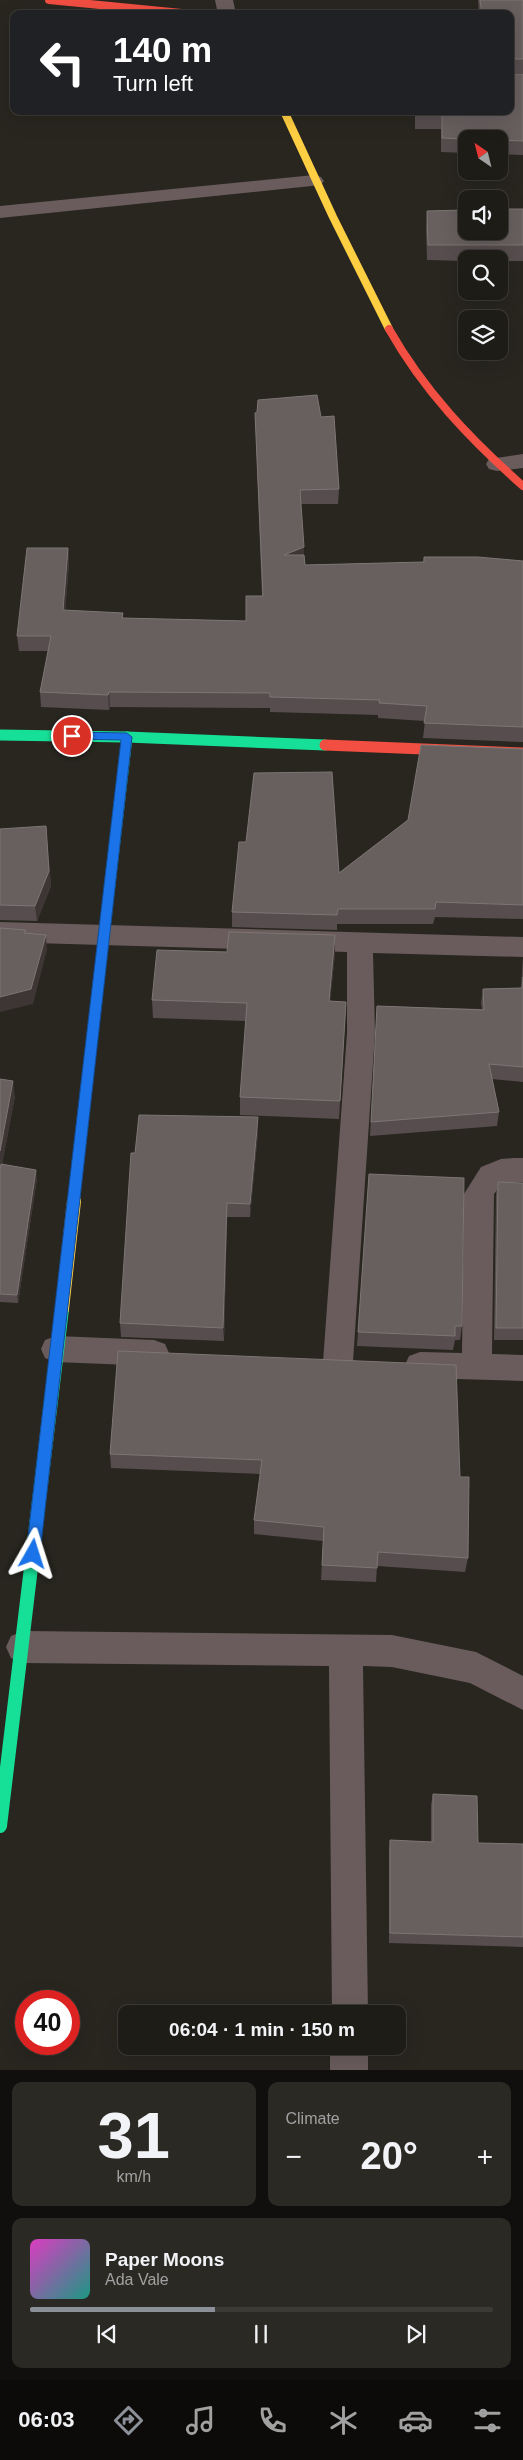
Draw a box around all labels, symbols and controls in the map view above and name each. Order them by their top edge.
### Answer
icon: left [30,30,95,95]
text: 140 m [113,30,212,69]
text: Turn left [113,71,193,96]
north arrow [458,130,508,180]
map controls [458,130,508,360]
button: sound [458,190,508,240]
button: search [458,250,508,300]
button: layers [458,310,508,360]
pin [51,715,93,757]
icon: arrive [58,722,86,750]
position arrow [6,1527,58,1579]
speed limit sign: 40 [15,1990,80,2055]
text: 06:04 · 1 min · 150 m [169,2019,355,2040]
text: 31 [98,2099,170,2172]
text: Climate [286,2110,340,2127]
text: 20° [361,2135,418,2177]
text: − [286,2141,302,2172]
text: + [477,2141,493,2172]
text: km/h [116,2168,151,2185]
text: Paper Moons [105,2249,224,2270]
text: Ada Vale [105,2271,169,2288]
icon: previous [93,2320,121,2348]
icon: pause [247,2320,275,2348]
icon: next [402,2320,430,2348]
icon: directions [111,2403,146,2438]
icon: music [183,2403,218,2438]
icon: phone [255,2403,290,2438]
icon: climate [326,2403,361,2438]
icon: car [398,2403,433,2438]
icon: filters [470,2403,505,2438]
text: 06:03 [18,2407,75,2432]

